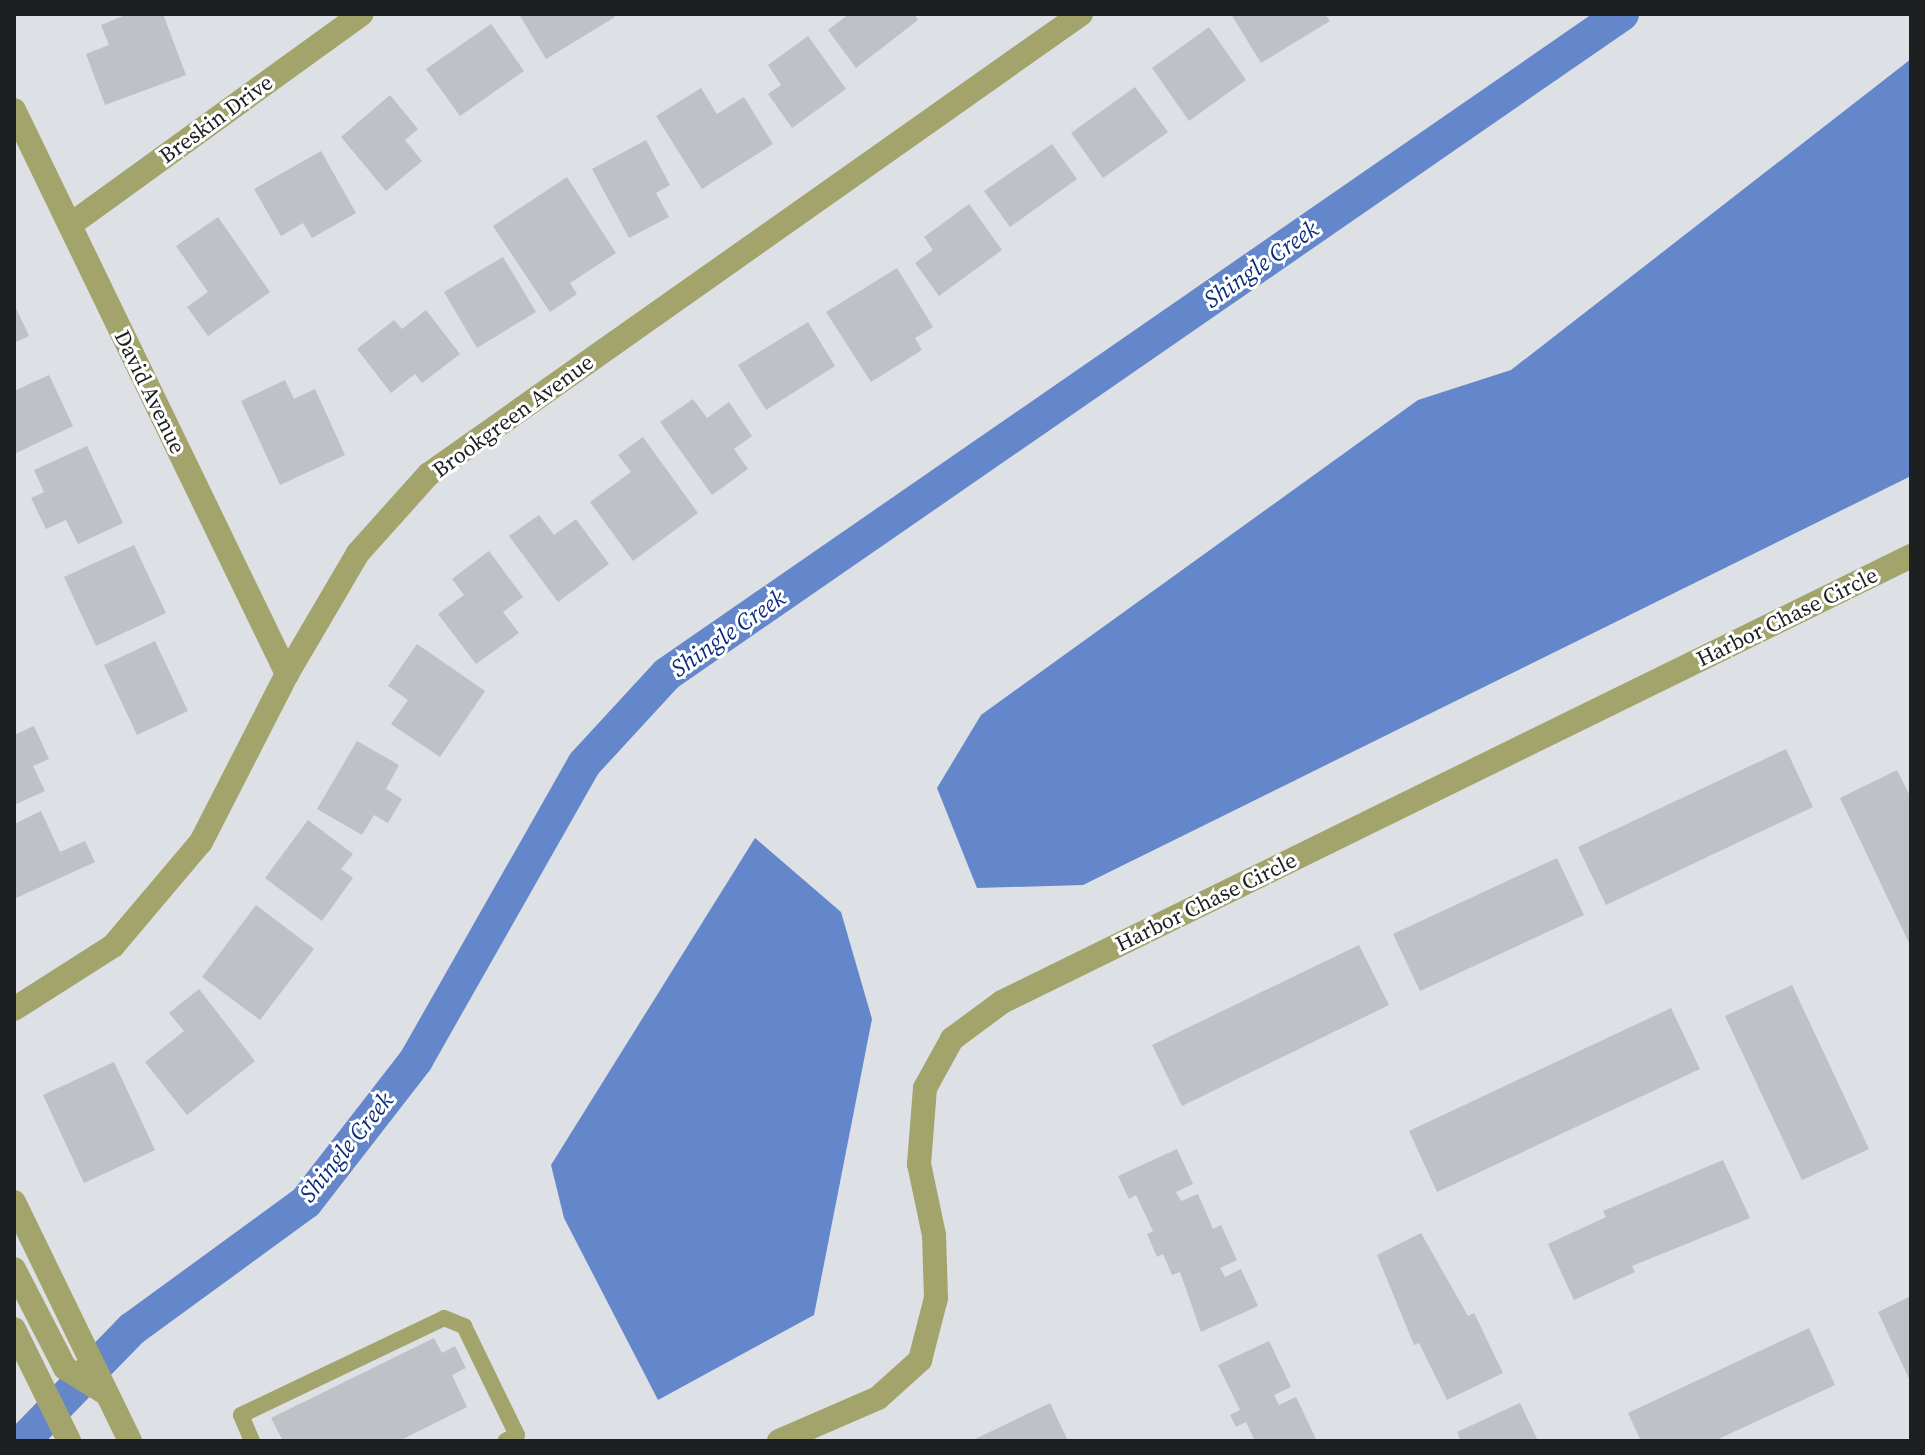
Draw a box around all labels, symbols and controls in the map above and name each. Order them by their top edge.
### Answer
street label: Breskin Drive [154,69,278,169]
water label: Shingle Creek [1198,214,1324,314]
street label: David Avenue [109,326,191,458]
street label: Brookgreen Avenue [427,349,599,483]
street label: Harbor Chase Circle [1692,562,1882,672]
water label: Shingle Creek [665,583,791,683]
street label: Harbor Chase Circle [1111,847,1301,957]
water label: Shingle Creek [293,1086,399,1208]

